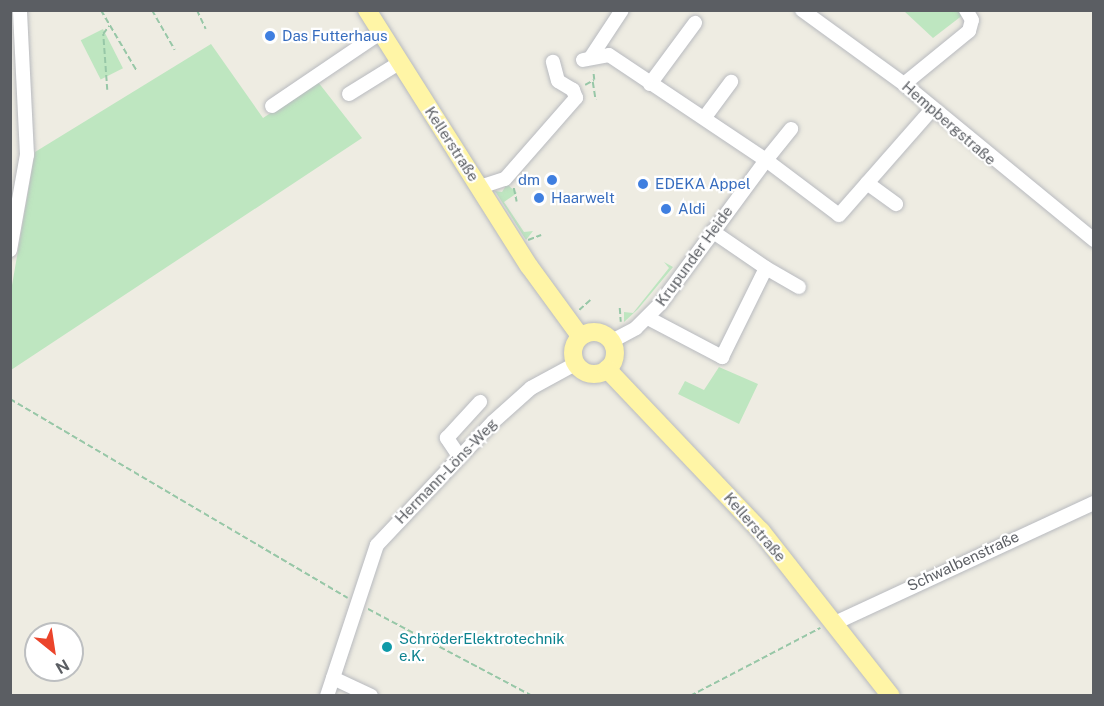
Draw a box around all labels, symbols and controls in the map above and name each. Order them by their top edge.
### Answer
place label: Das Futterhaus [282,27,388,45]
marker: Das Futterhaus [263,29,277,43]
street label: Hempbergstraße [898,77,1000,169]
street label: Kellerstraße [421,103,483,185]
place label: dm [518,171,540,189]
marker: dm [545,173,559,187]
place label: EDEKA Appel [655,175,750,193]
marker: EDEKA Appel [636,177,650,191]
place label: Haarwelt [551,189,615,207]
marker: Haarwelt [532,191,546,205]
place label: Aldi [678,200,706,218]
street label: Krupunder Heide [652,202,736,310]
marker: Aldi [659,202,673,216]
street label: Hermann-Löns-Weg [391,415,501,527]
street label: Kellerstraße [720,489,790,565]
street label: Schwalbenstraße [904,527,1022,595]
north arrow [24,622,84,682]
place label: SchröderElektrotechnik e.K. [399,629,565,664]
marker: SchröderElektrotechnik e.K. [380,640,394,654]
text: N [52,655,72,678]

